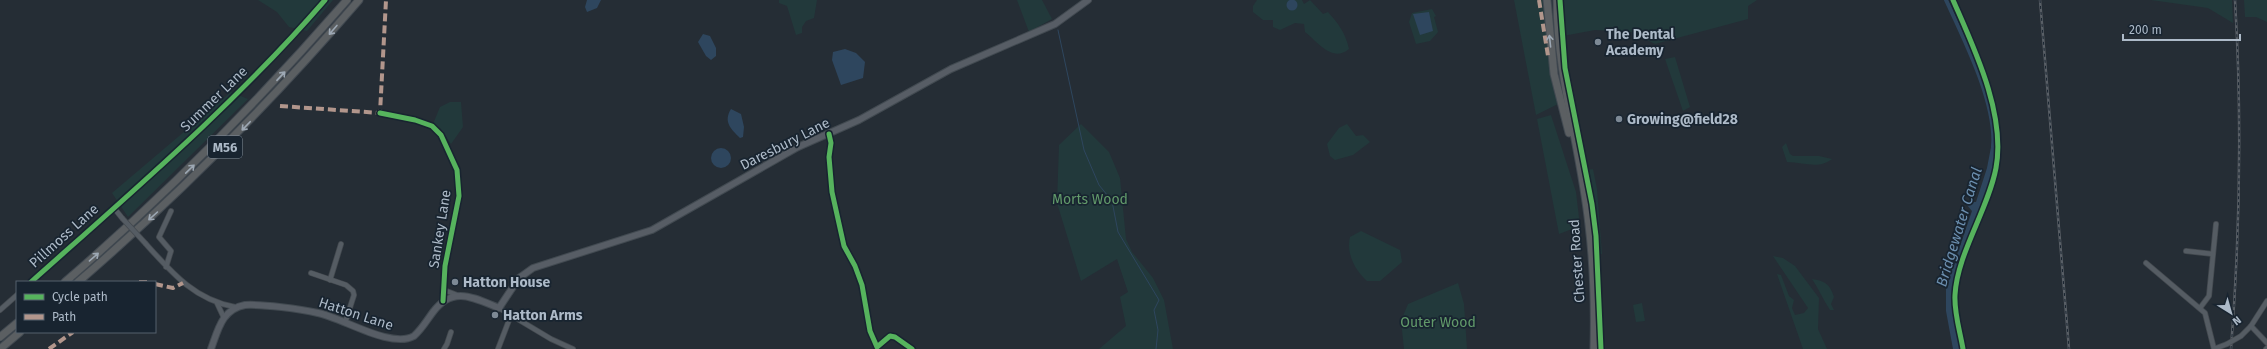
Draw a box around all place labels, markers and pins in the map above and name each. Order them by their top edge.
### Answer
place label: The Dental Academy [1605,26,1675,59]
marker: The Dental Academy [1593,37,1603,47]
place label: Growing@field28 [1627,111,1738,128]
marker: Growing@field28 [1614,114,1624,124]
place label: Hatton House [463,274,550,291]
marker: Hatton House [450,277,460,287]
place label: Hatton Arms [503,307,583,324]
marker: Hatton Arms [490,310,500,320]

